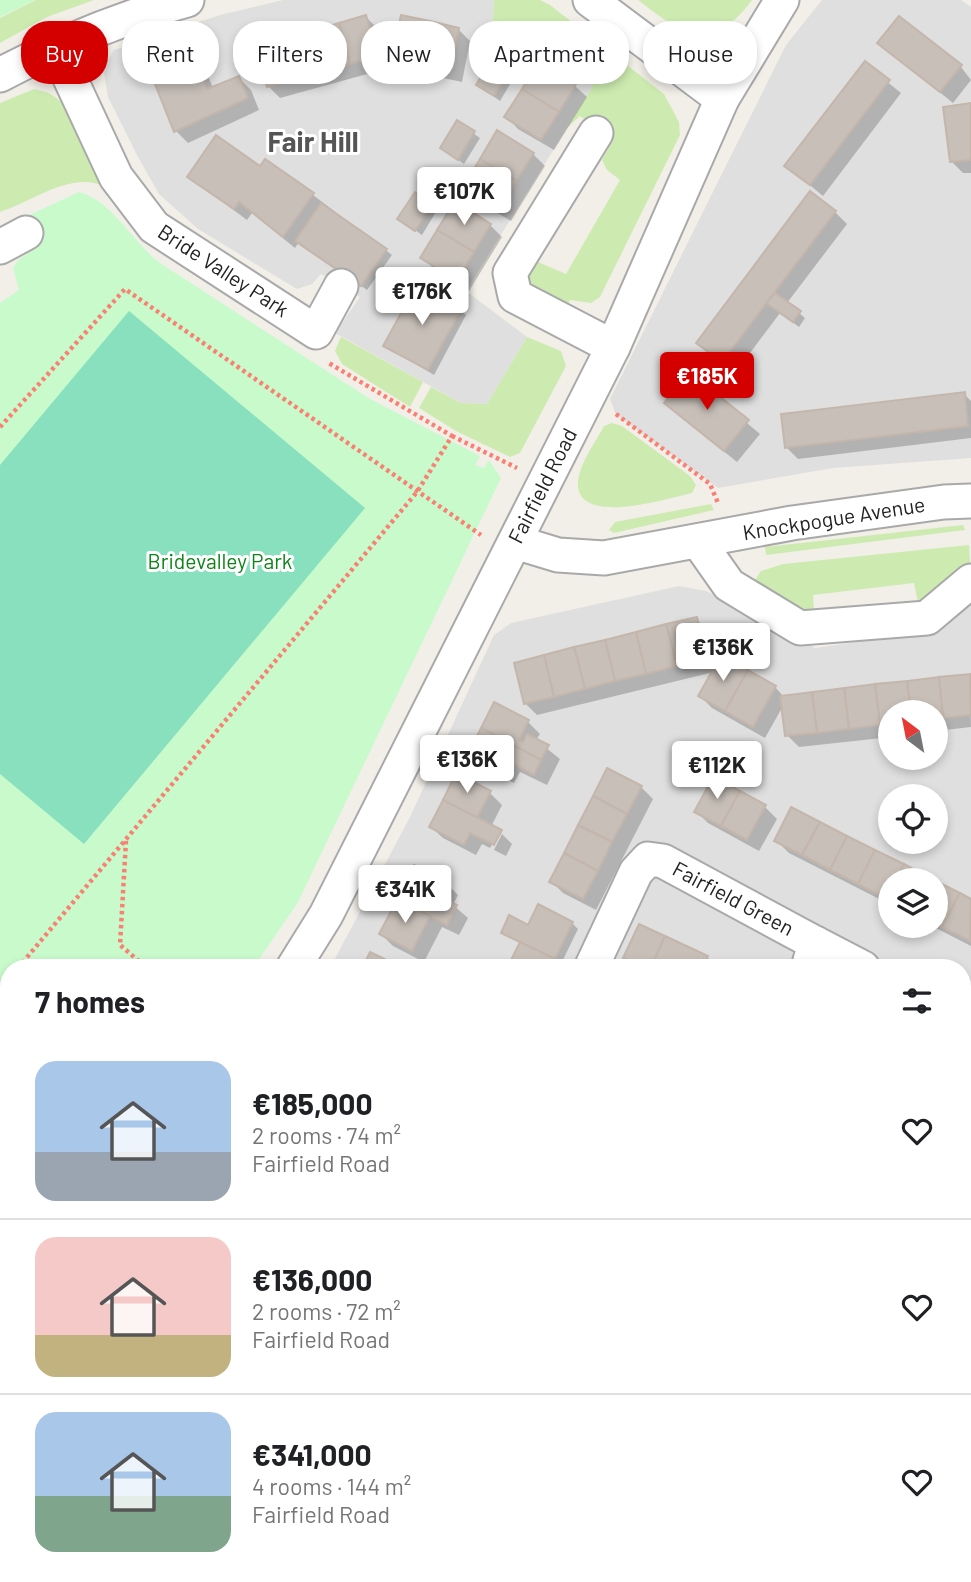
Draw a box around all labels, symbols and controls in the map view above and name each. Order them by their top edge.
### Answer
chip: Buy [21,21,108,84]
chip: Rent [122,21,219,84]
chip: Filters [233,21,347,84]
chip: New [361,21,455,84]
chip: Apartment [469,21,629,84]
chip: House [643,21,757,84]
district label: Fair Hill [268,124,358,158]
pin: €107K [415,168,513,227]
text: €107K [433,176,495,204]
street label: Bride Valley Park [154,218,294,321]
pin: €176K [373,268,471,327]
text: €176K [392,276,452,304]
pin: €185K [658,352,756,412]
text: €185K [676,361,738,389]
street label: Fairfield Road [502,424,581,547]
street label: Knockpogue Avenue [741,491,927,544]
park label: Bridevalley Park [148,548,292,573]
pin: €136K [674,624,772,683]
text: €136K [692,632,754,660]
north arrow [878,700,948,770]
map controls [878,700,948,938]
pin: €136K [418,736,516,795]
pin: €112K [668,742,766,801]
text: €136K [436,744,498,772]
text: €112K [688,750,746,778]
button: locate [878,784,948,854]
street label: Fairfield Green [669,855,799,940]
pin: €341K [356,866,454,925]
button: layers [878,868,948,938]
text: €341K [374,874,436,902]
icon: filters [898,982,936,1020]
text: 7 homes [35,983,145,1019]
text: €185,000 [252,1085,373,1121]
icon: home [91,1089,175,1173]
icon: heart [898,1112,936,1150]
text: 2 rooms · 74 m² [252,1121,401,1149]
text: Fairfield Road [252,1149,390,1177]
text: €136,000 [252,1261,372,1297]
icon: home [91,1265,175,1349]
icon: heart [898,1288,936,1326]
text: 2 rooms · 72 m² [252,1297,401,1325]
text: Fairfield Road [252,1325,390,1353]
text: €341,000 [252,1436,372,1472]
icon: home [91,1440,175,1524]
icon: heart [898,1463,936,1501]
text: 4 rooms · 144 m² [252,1472,411,1500]
text: Fairfield Road [252,1500,390,1528]

